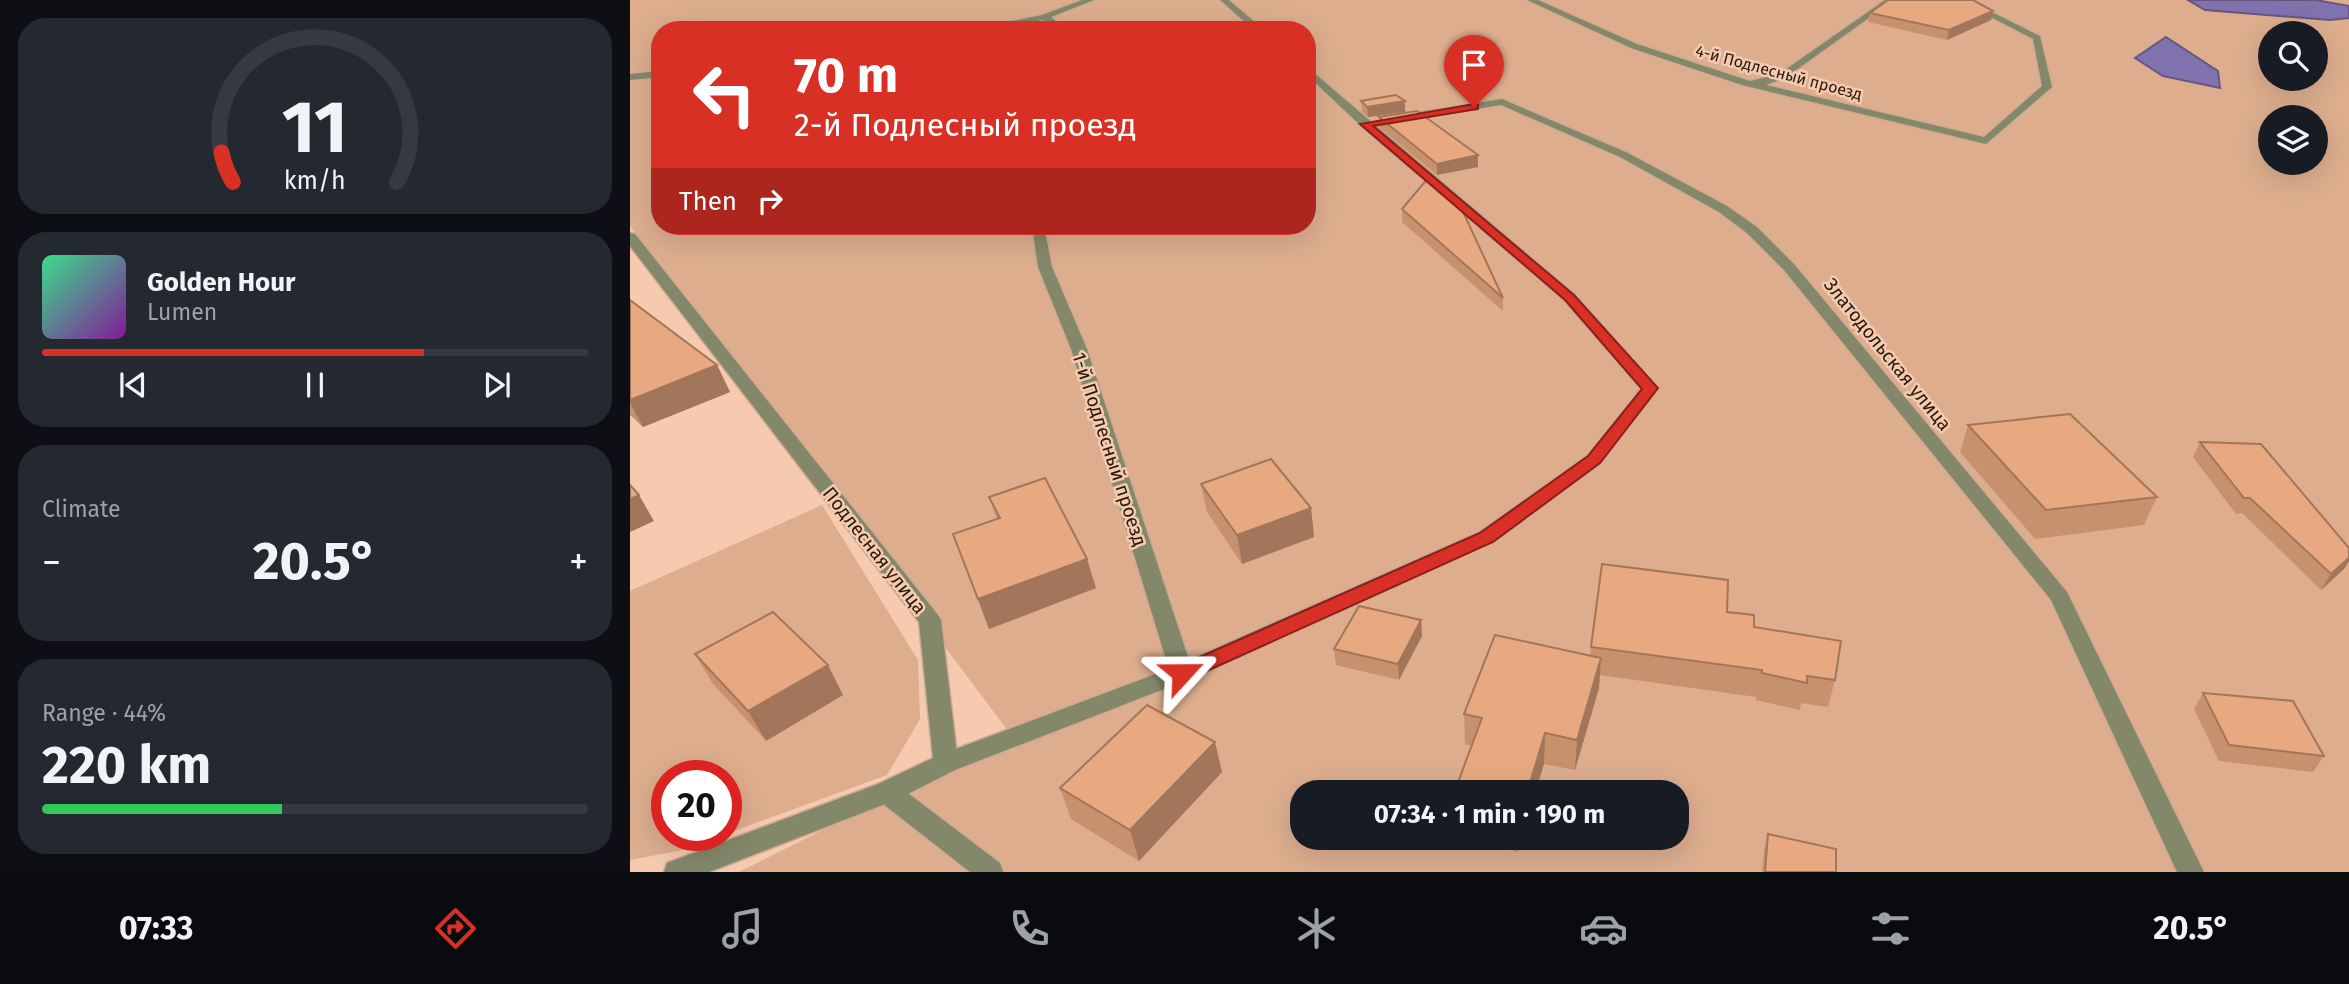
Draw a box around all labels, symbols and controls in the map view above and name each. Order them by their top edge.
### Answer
map controls [2258,21,2328,175]
button: search [2258,21,2328,91]
pin [1444,35,1504,107]
street label: 4-й Подлесный проезд [1693,41,1864,104]
text: 70 m [794,46,898,105]
icon: arrive [1455,46,1493,84]
icon: left [679,49,770,140]
text: 11 [282,84,348,171]
button: layers [2258,105,2328,175]
text: 2-й Подлесный проезд [794,106,1136,144]
text: km/h [284,166,346,196]
icon: right [751,182,789,220]
text: Then [679,186,737,217]
text: Golden Hour [147,267,295,298]
street label: Златодольская улица [1819,273,1956,435]
text: Lumen [147,298,217,326]
street label: 1-й Подлесный проезд [1067,349,1152,549]
icon: previous [114,366,152,404]
icon: pause [296,366,334,404]
icon: next [478,366,516,404]
street label: Подлесная улица [818,482,931,618]
text: Climate [42,495,121,523]
text: 20.5° [253,530,377,593]
text: − [42,539,61,585]
text: + [569,539,588,585]
position arrow [1145,636,1219,710]
text: Range · 44% [42,699,166,727]
text: 220 km [42,734,211,797]
speed limit sign: 20 [651,760,742,851]
text: 07:34 · 1 min · 190 m [1374,799,1605,830]
icon: directions [431,904,480,953]
icon: music [718,904,767,953]
icon: phone [1005,904,1054,953]
icon: climate [1292,904,1341,953]
icon: car [1579,904,1628,953]
icon: filters [1866,904,1915,953]
text: 07:33 [119,909,194,947]
text: 20.5° [2153,909,2230,947]

